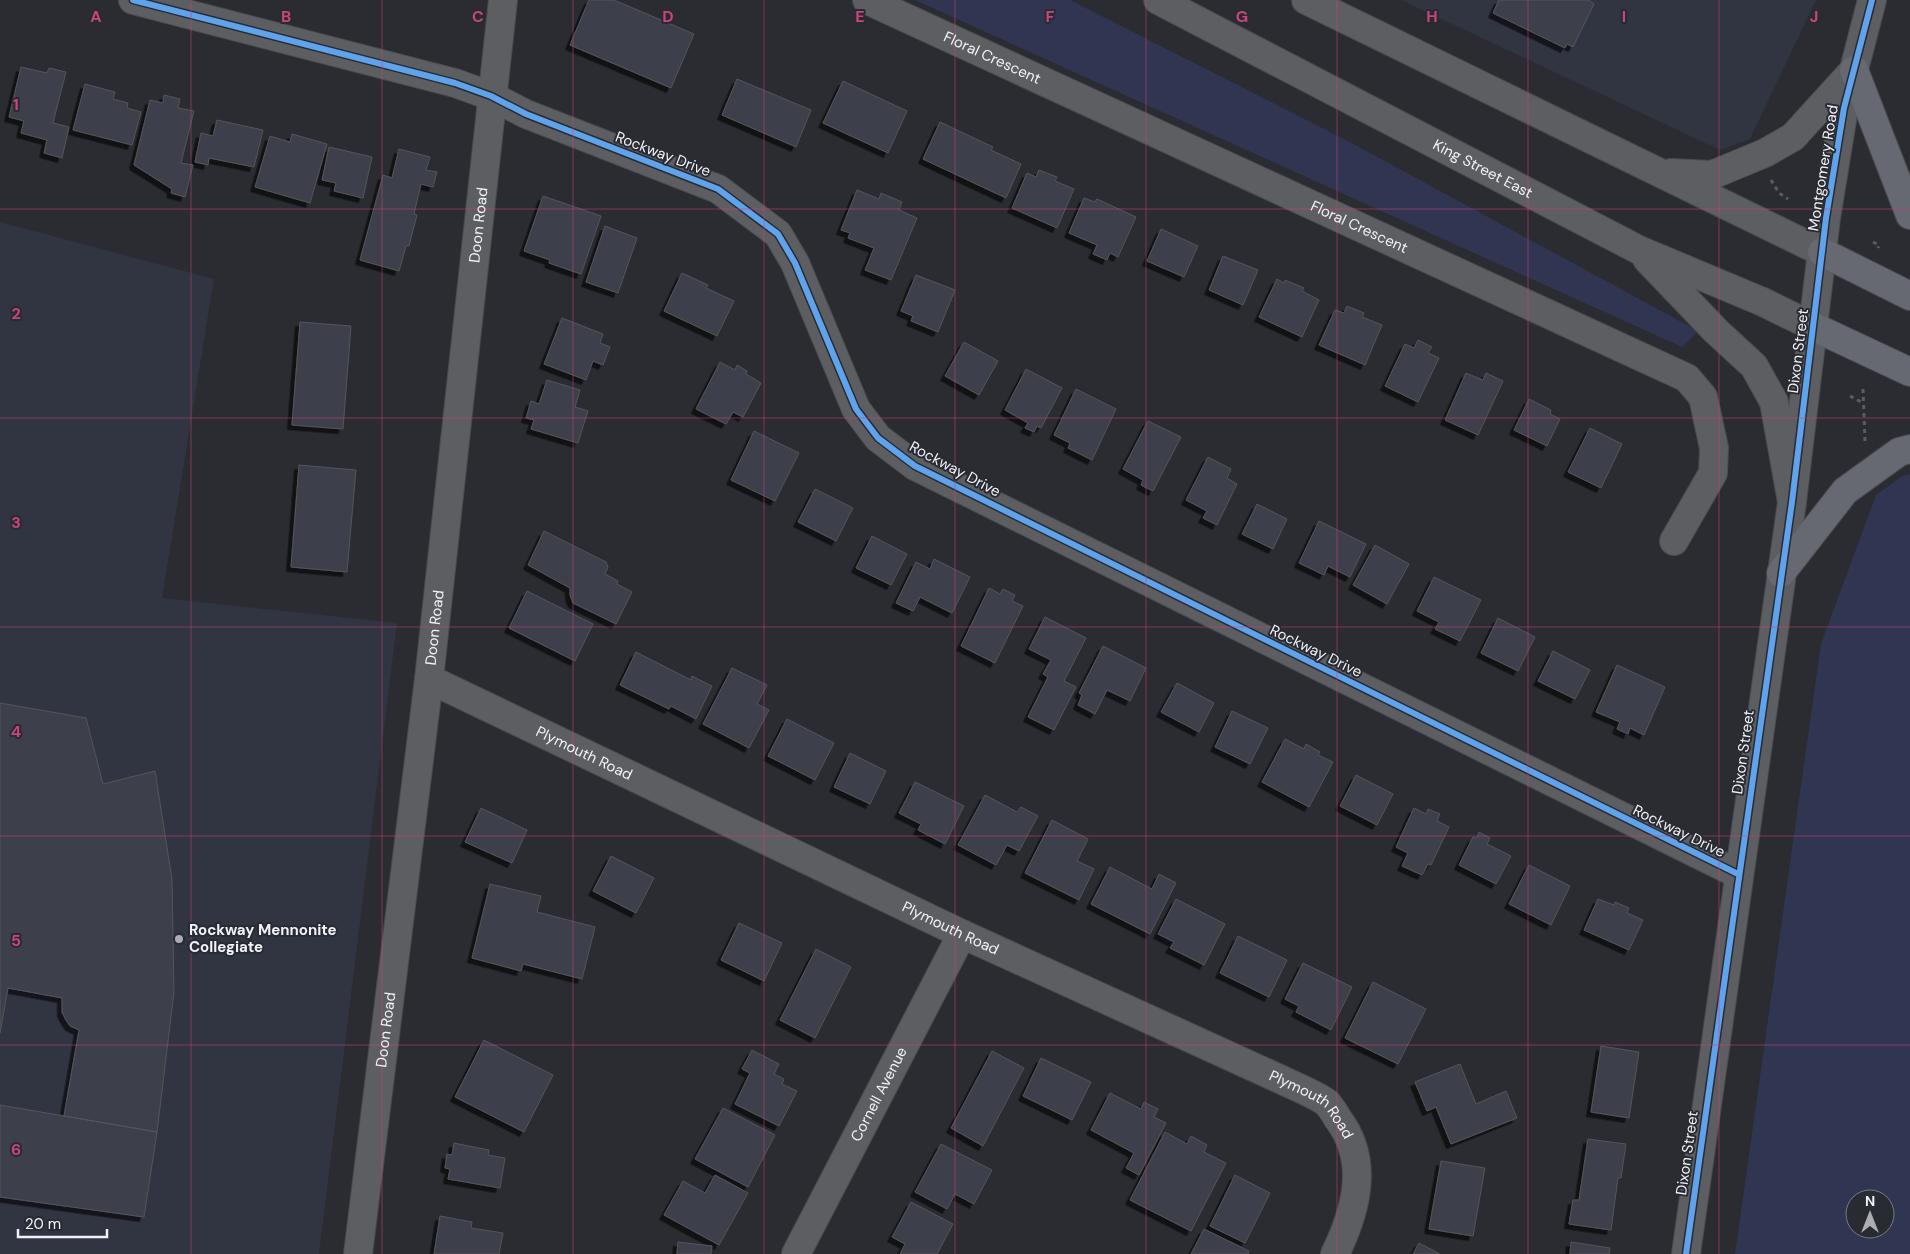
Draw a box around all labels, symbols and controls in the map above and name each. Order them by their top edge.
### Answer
text: A [90,6,102,27]
text: B [281,6,291,27]
text: C [472,6,484,27]
text: D [662,6,674,27]
text: E [855,6,865,27]
text: F [1046,6,1055,27]
text: G [1236,6,1248,27]
text: H [1426,6,1438,27]
text: I [1622,6,1626,27]
text: J [1810,6,1818,27]
street label: Floral Crescent [940,27,1044,89]
text: 1 [13,94,19,115]
street label: Montgomery Road [1803,103,1843,233]
street label: Rockway Drive [613,127,713,181]
street label: King Street East [1429,135,1536,203]
street label: Doon Road [464,186,493,264]
street label: Floral Crescent [1307,196,1411,258]
text: 2 [11,303,21,324]
street label: Dixon Street [1783,307,1813,394]
street label: Rockway Drive [906,437,1004,501]
text: 3 [11,512,21,533]
street label: Doon Road [421,589,449,666]
street label: Rockway Drive [1266,620,1366,682]
street label: Dixon Street [1727,708,1759,796]
text: 4 [11,721,21,742]
street label: Plymouth Road [533,722,636,785]
street label: Rockway Drive [1629,800,1729,862]
street label: Plymouth Road [899,897,1002,960]
place label: Rockway Mennonite Collegiate [189,920,337,957]
text: 5 [11,930,21,951]
marker: Rockway Mennonite Collegiate [173,933,185,945]
street label: Doon Road [371,991,400,1069]
street label: Cornell Avenue [846,1043,912,1145]
street label: Plymouth Road [1266,1066,1358,1142]
street label: Dixon Street [1671,1109,1703,1197]
text: 6 [11,1139,21,1160]
north arrow [1845,1189,1895,1239]
text: N [1865,1192,1875,1210]
scale bar [18,1206,106,1238]
text: 20 m [25,1214,61,1234]

